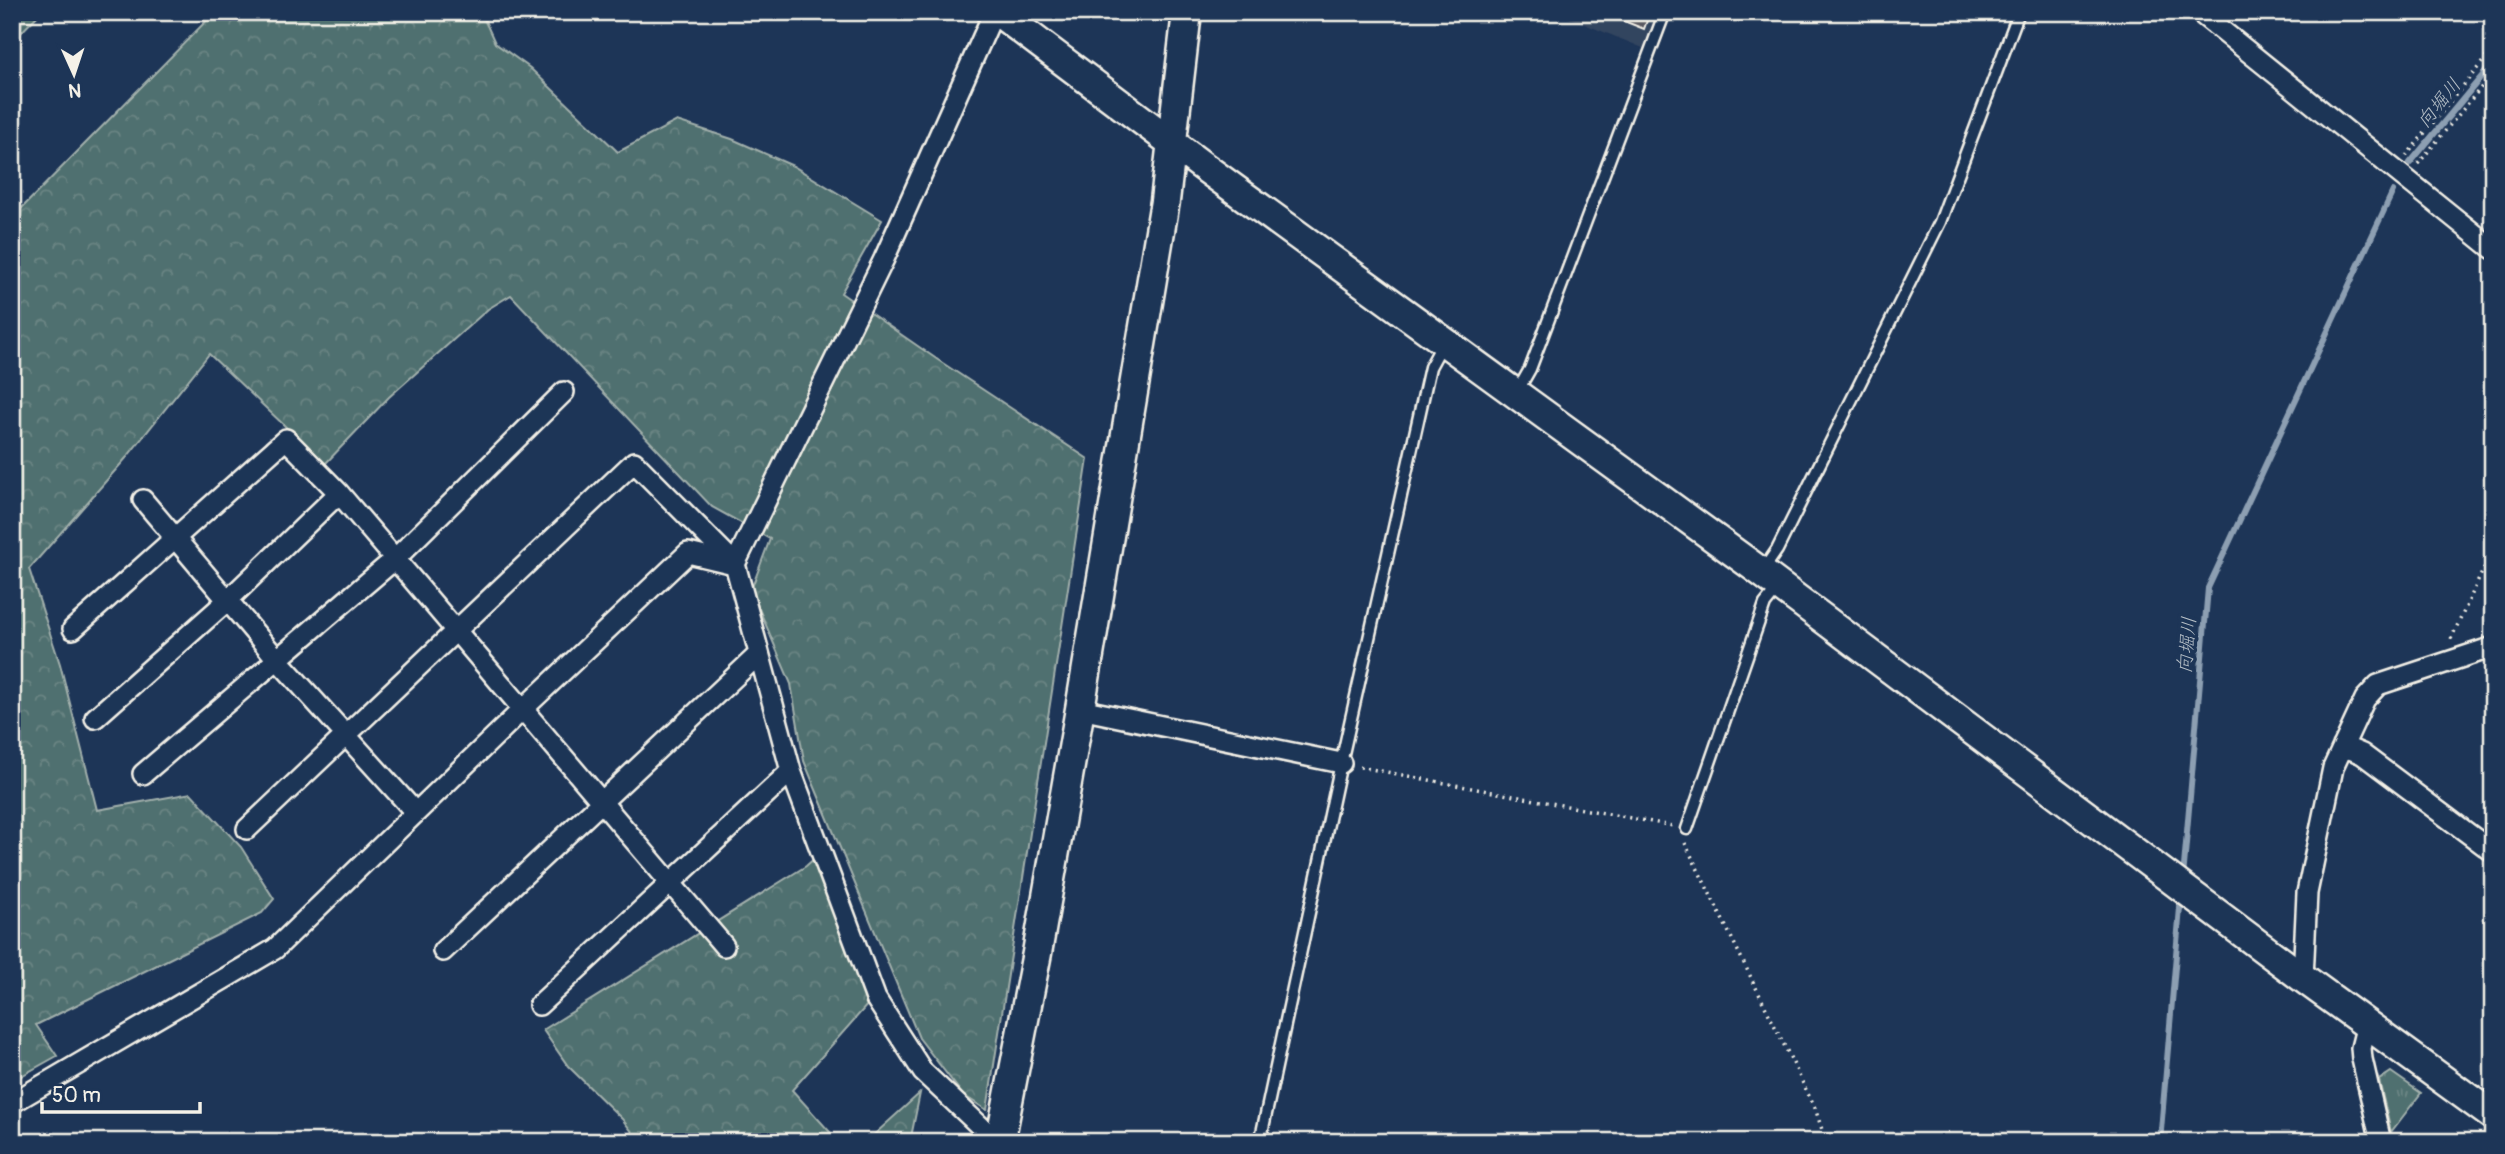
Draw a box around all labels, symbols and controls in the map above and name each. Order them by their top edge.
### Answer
north arrow [38,38,108,108]
water label: 向堀川 [2412,73,2466,133]
text: N [68,78,82,102]
water label: 向堀川 [2173,616,2201,674]
scale bar [42,1070,200,1114]
text: 50 m [52,1082,101,1109]

